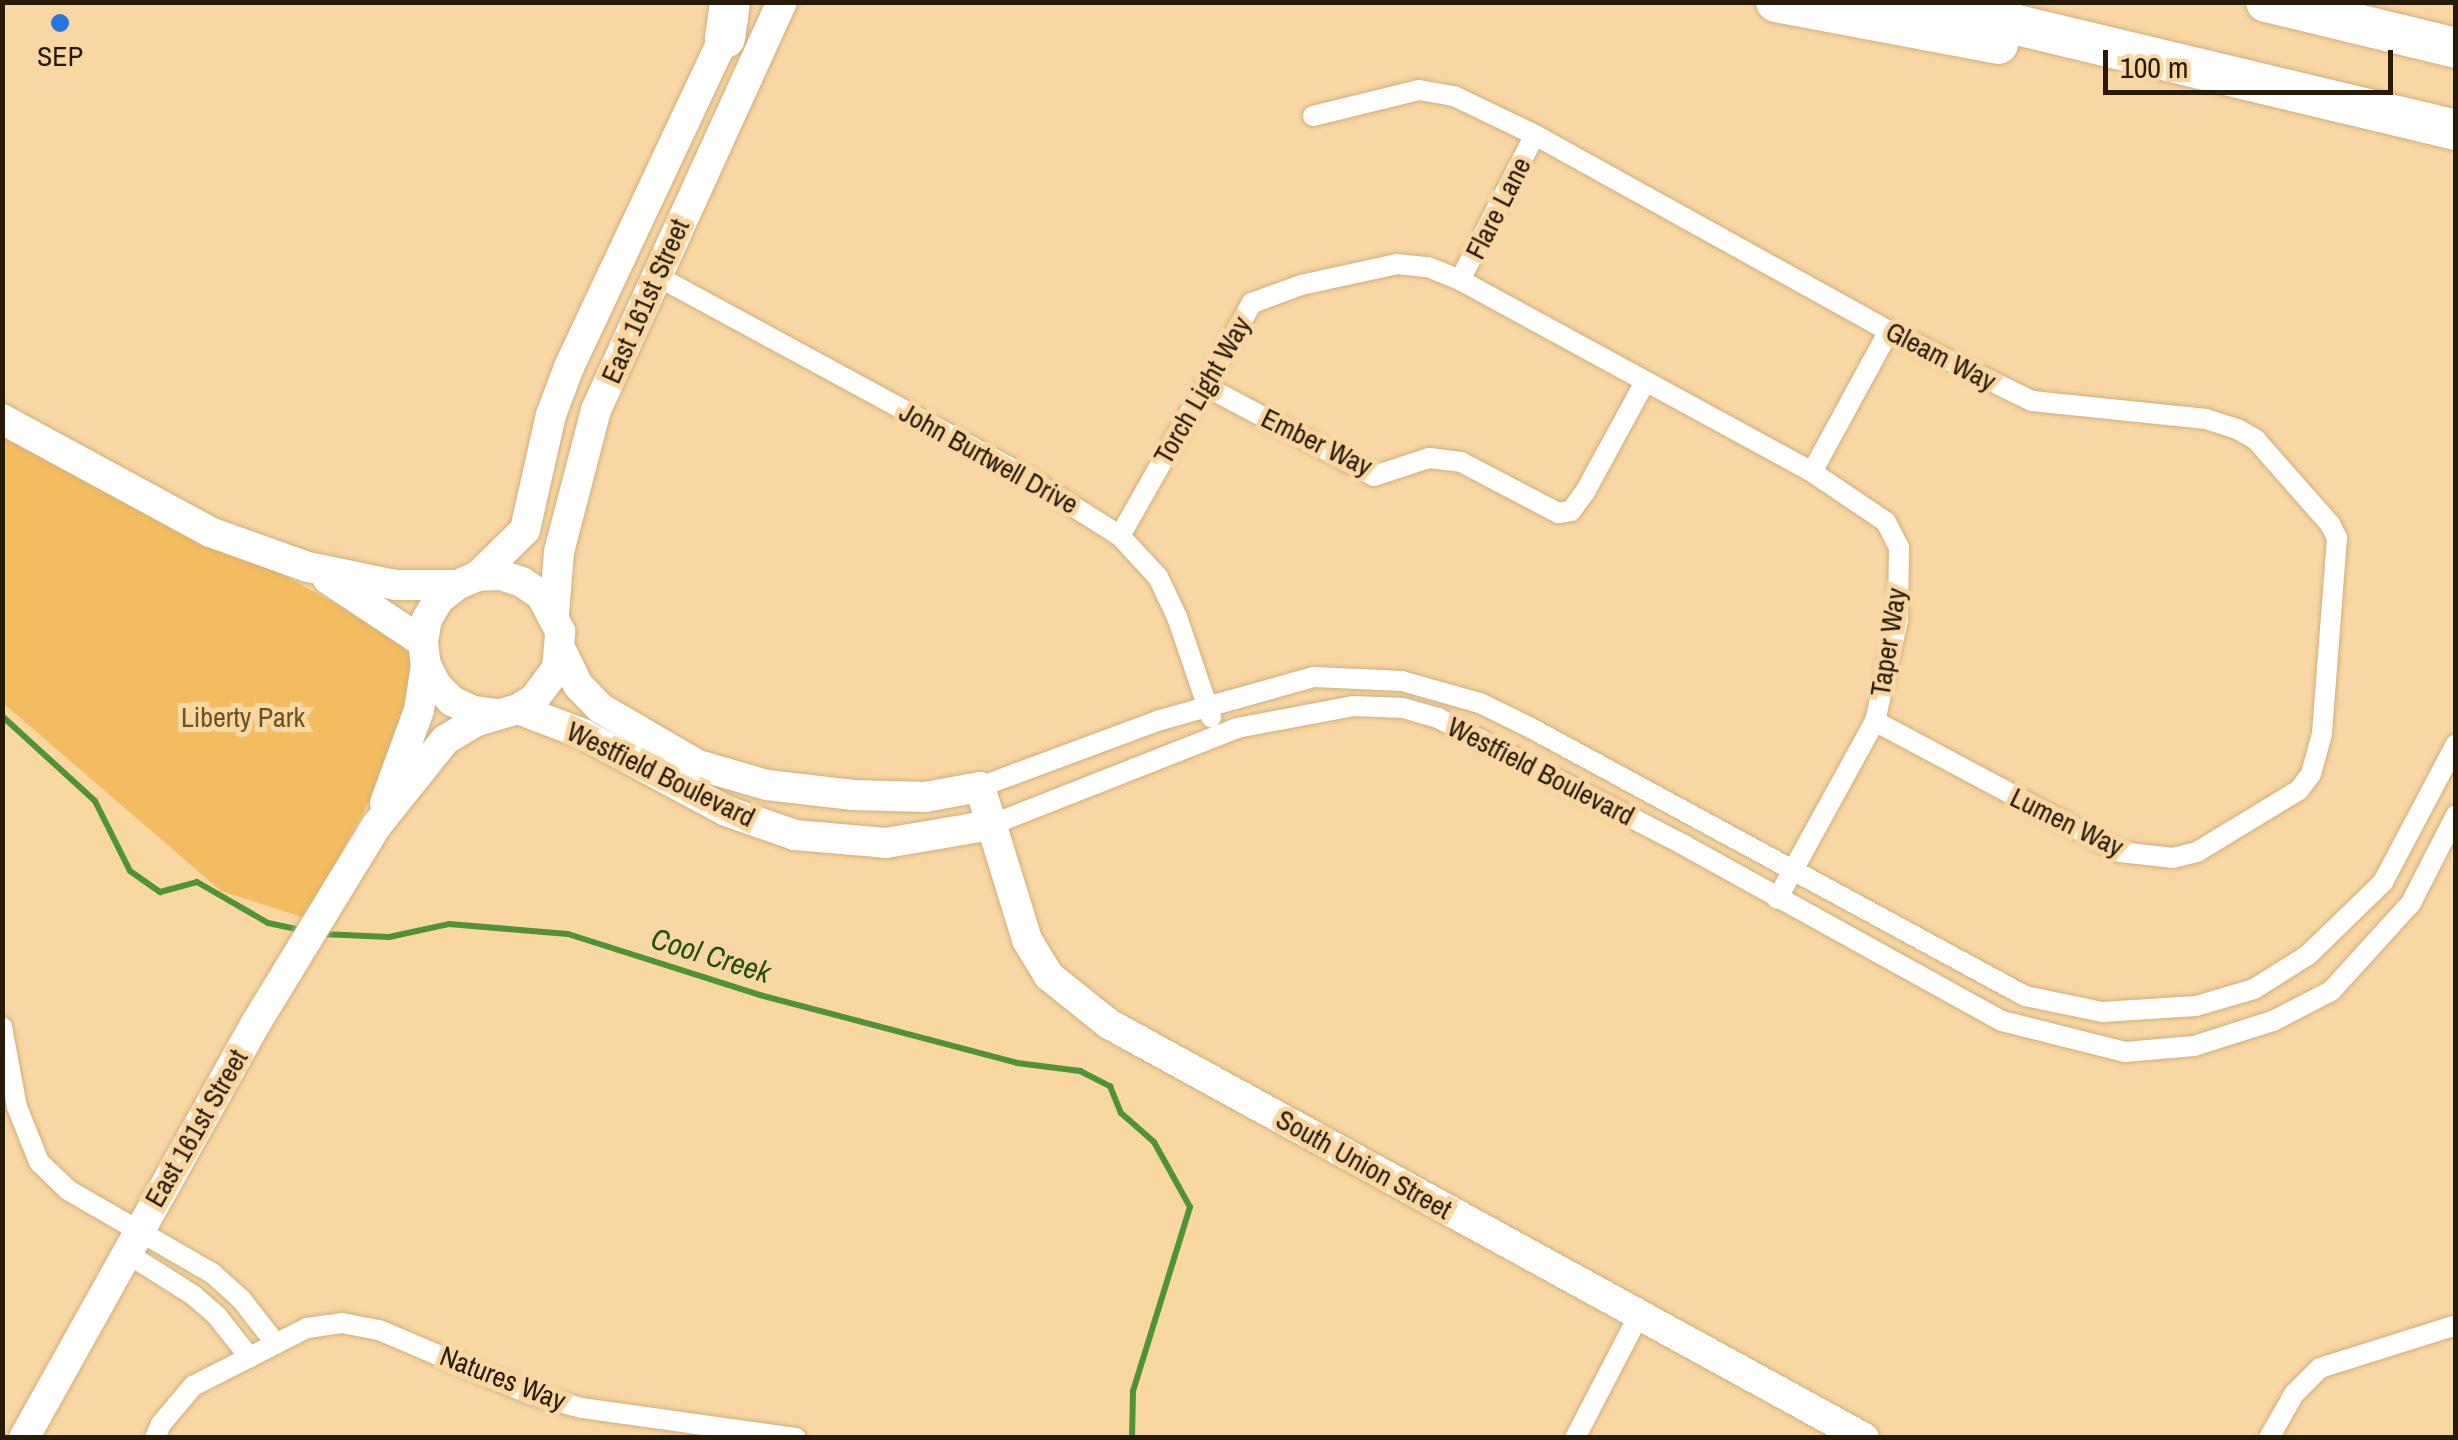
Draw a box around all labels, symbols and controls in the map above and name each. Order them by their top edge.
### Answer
marker: SEP [49,12,71,34]
scale bar [2108,30,2398,92]
place label: SEP [37,39,83,73]
text: 100 m [2120,47,2188,87]
street label: Flare Lane [1458,151,1538,265]
street label: East 161st Street [594,214,696,388]
street label: Torch Light Way [1146,310,1258,470]
street label: Gleam Way [1880,314,2002,398]
street label: John Burtwell Drive [894,395,1084,521]
street label: Ember Way [1256,401,1378,483]
street label: Taper Way [1863,585,1913,699]
park label: Liberty Park [181,700,305,734]
street label: Westfield Boulevard [1442,709,1640,833]
street label: Westfield Boulevard [561,714,761,834]
street label: Lumen Way [2005,780,2129,864]
water label: Cool Creek [647,920,775,990]
street label: East 161st Street [137,1043,255,1213]
street label: South Union Street [1270,1102,1458,1226]
street label: Natures Way [435,1339,571,1417]

